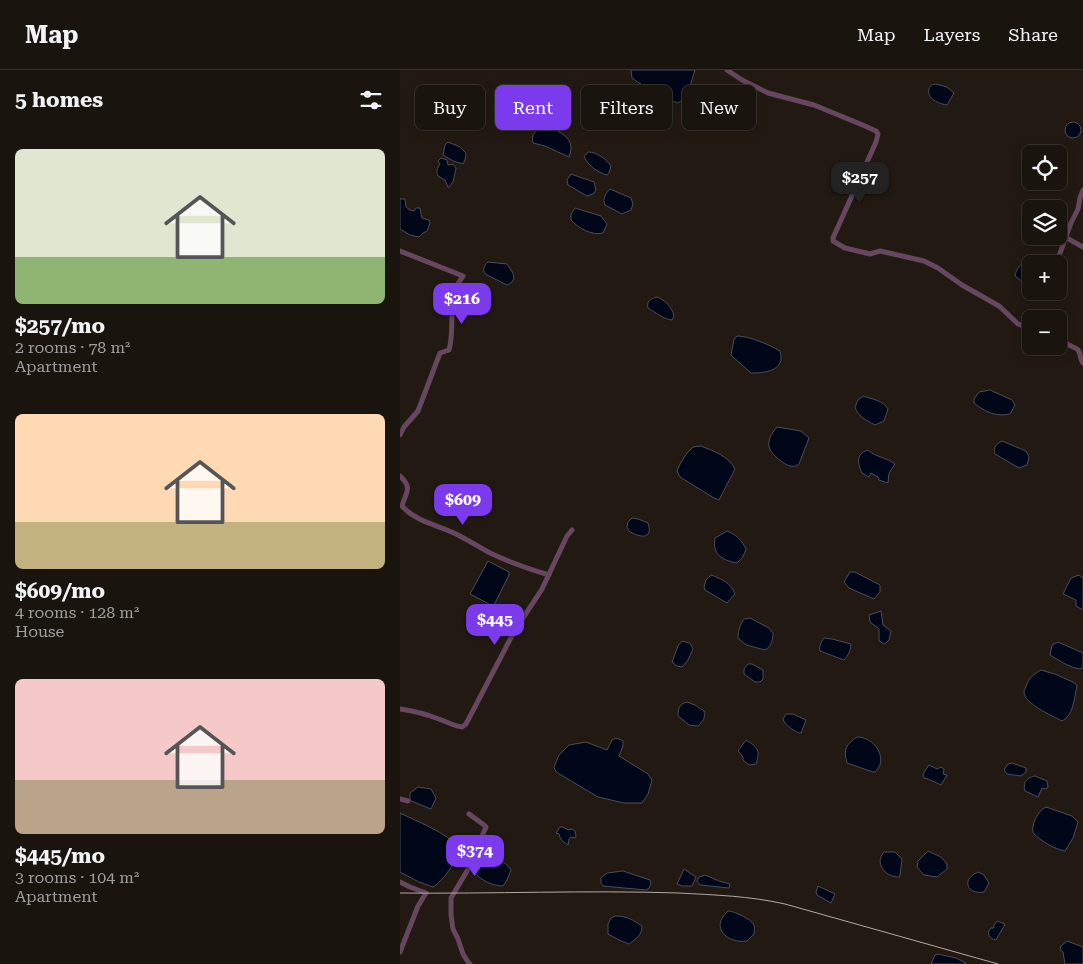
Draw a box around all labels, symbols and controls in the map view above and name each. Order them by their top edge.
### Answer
text: Map [25,21,79,49]
text: Map [857,24,896,45]
text: Layers [924,24,980,45]
text: Share [1008,24,1058,45]
chip: Buy [415,85,485,130]
chip: Rent [495,85,571,130]
chip: Filters [581,85,672,130]
chip: New [682,85,756,130]
icon: filters [357,86,385,114]
text: 5 homes [15,88,103,112]
map controls [1022,145,1067,355]
button: locate [1022,145,1067,190]
pin: $257 [830,162,890,204]
text: $257 [842,168,878,187]
icon: home [155,182,245,272]
button: layers [1022,200,1067,245]
button: + [1022,255,1067,300]
pin: $216 [432,282,492,325]
text: $216 [444,289,480,308]
button: − [1022,310,1067,355]
text: $257/mo [15,314,105,338]
text: 2 rooms · 78 m² [15,338,130,357]
text: Apartment [15,357,98,376]
icon: home [155,447,245,537]
pin: $609 [433,484,493,526]
text: $609 [445,490,481,509]
text: $609/mo [15,579,105,603]
text: 4 rooms · 128 m² [15,603,139,622]
pin: $445 [465,604,525,646]
text: $445 [477,610,513,629]
text: House [15,622,64,641]
icon: home [155,712,245,802]
pin: $374 [445,834,505,877]
text: $374 [457,841,493,860]
text: $445/mo [15,844,105,868]
text: 3 rooms · 104 m² [15,868,139,887]
text: Apartment [15,887,98,906]

